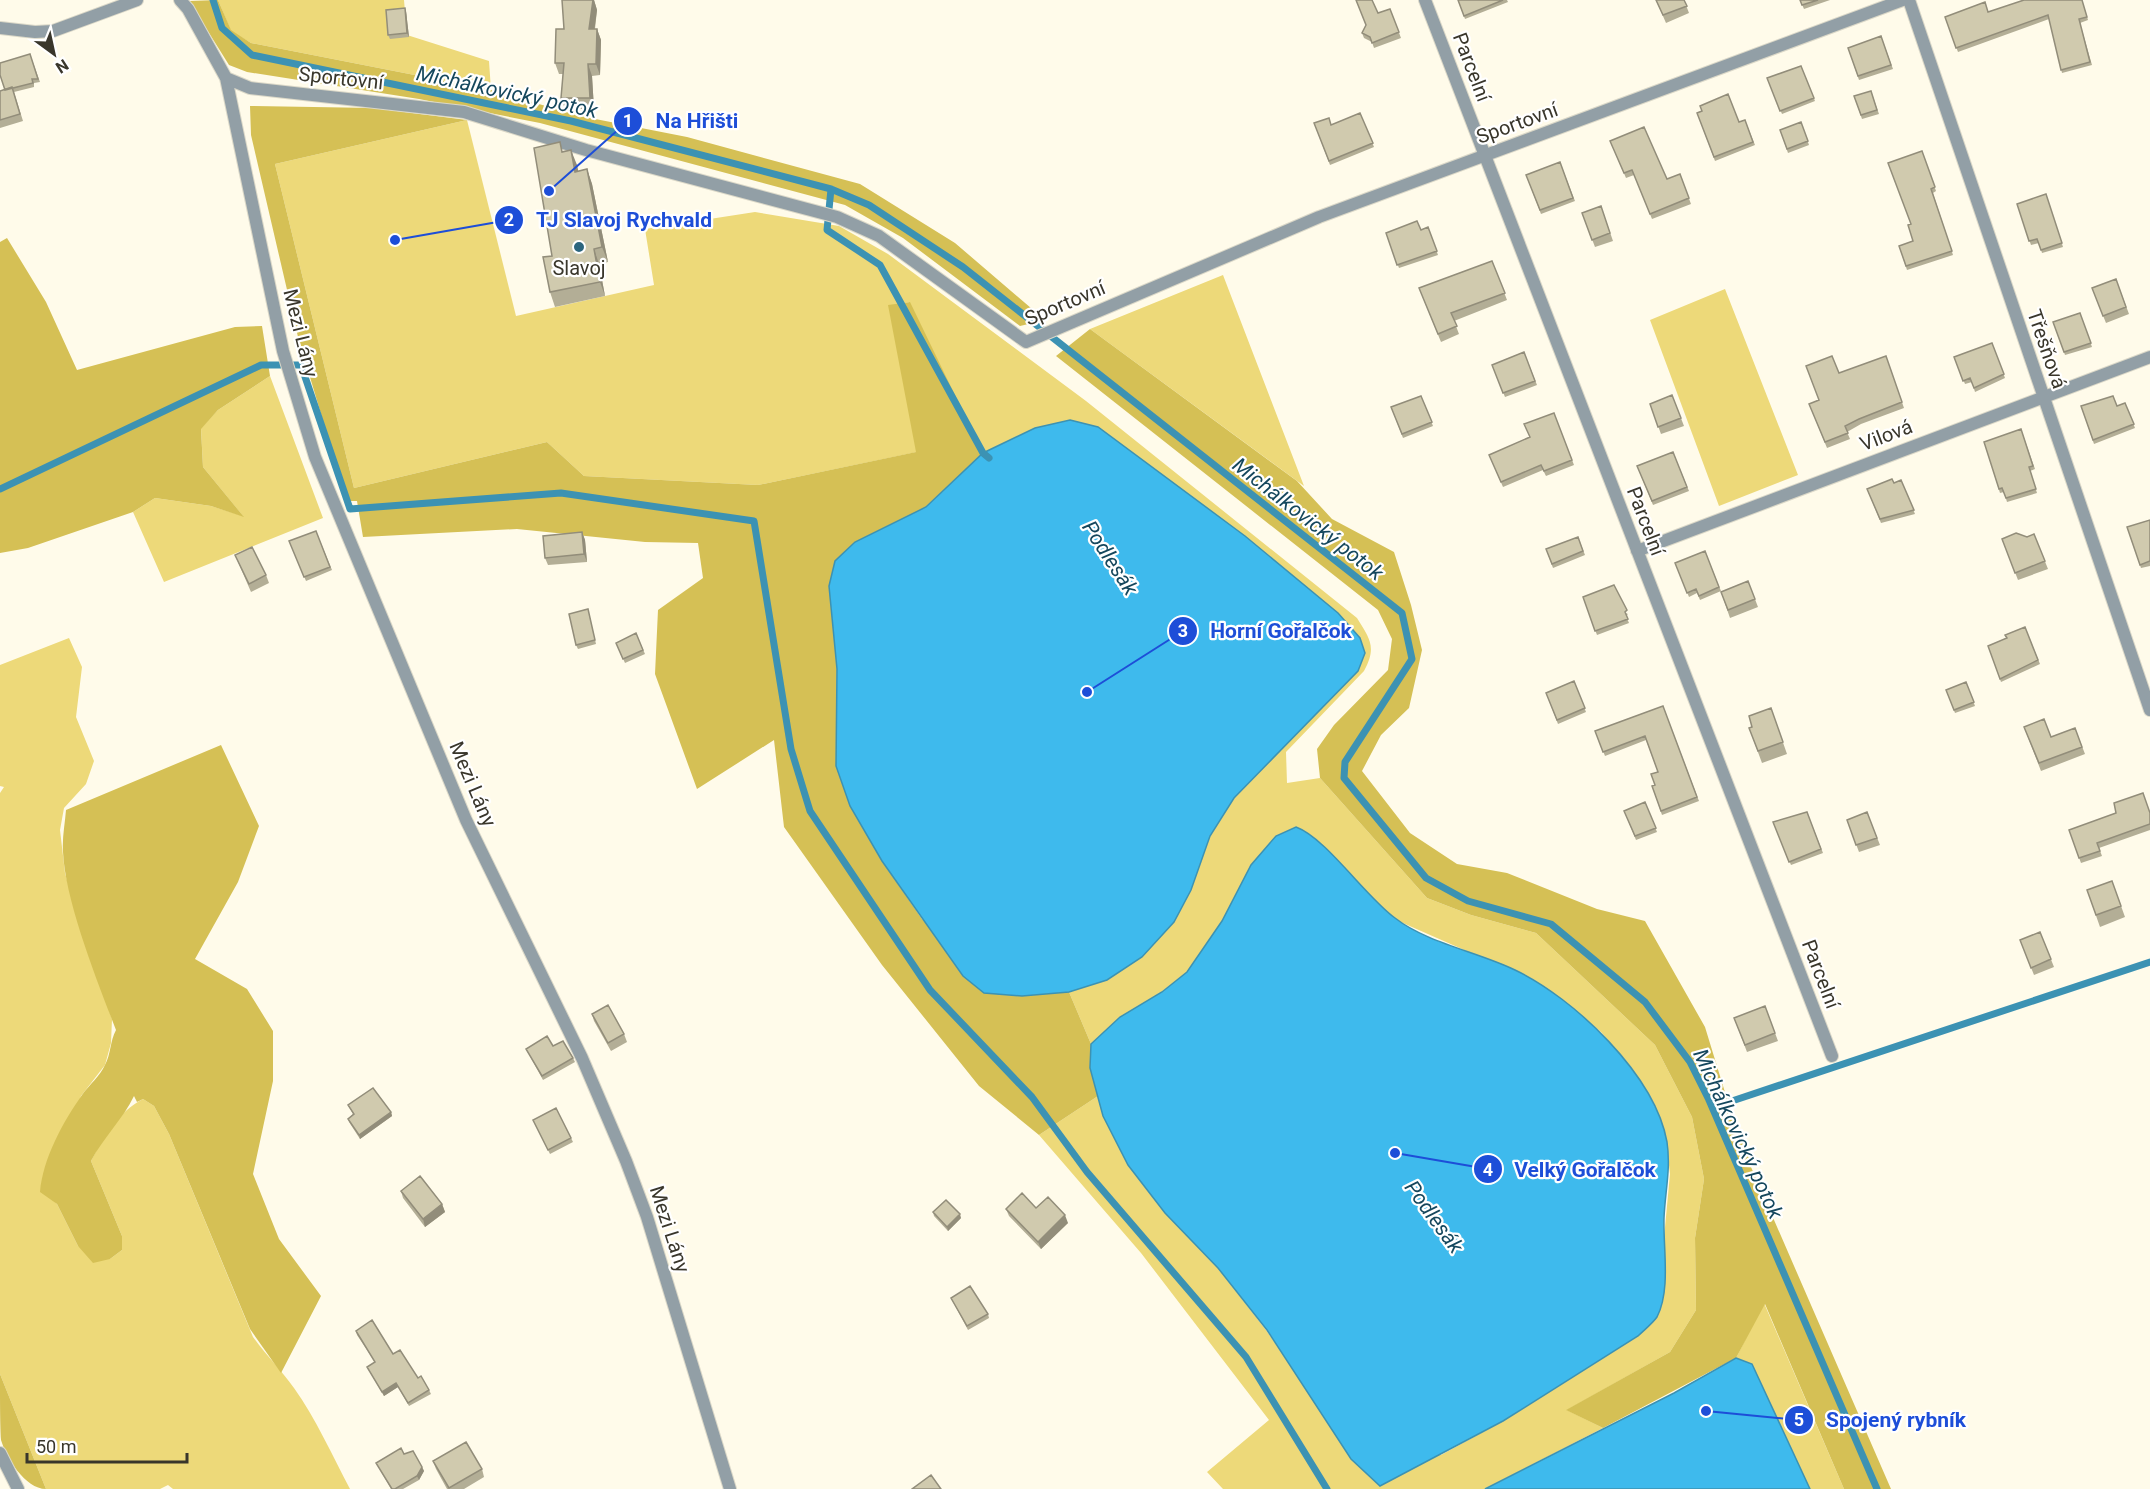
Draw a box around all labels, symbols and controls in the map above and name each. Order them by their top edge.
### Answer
north arrow [24,24,84,84]
street label: Parcelní [1448,29,1496,106]
text: N [52,55,72,77]
water label: Michálkovický potok [414,61,600,123]
street label: Sportovní [297,62,386,94]
street label: Sportovní [1473,97,1562,149]
callout: Na Hřišti [613,101,750,140]
text: Na Hřišti [656,109,738,133]
text: 1 [623,110,633,131]
callout: TJ Slavoj Rychvald [494,200,724,239]
text: TJ Slavoj Rychvald [536,208,712,232]
text: 2 [504,209,514,230]
marker: Slavoj [572,240,586,254]
place label: Slavoj [552,256,606,280]
street label: Sportovní [1021,275,1110,331]
street label: Mezi Lány [278,286,324,380]
street label: Třešňová [2022,306,2072,392]
street label: Vilová [1856,414,1916,456]
water label: Michálkovický potok [1228,453,1389,586]
street label: Parcelní [1622,483,1670,560]
water label: Podlesák [1077,516,1143,600]
callout: Horní Gořalčok [1168,611,1364,650]
text: Horní Gořalčok [1210,619,1352,643]
text: 3 [1178,620,1188,641]
street label: Mezi Lány [444,738,502,831]
street label: Parcelní [1797,936,1845,1013]
water label: Michálkovický potok [1688,1045,1788,1223]
callout: Velký Gořalčok [1473,1150,1668,1189]
text: Velký Gořalčok [1514,1158,1657,1182]
text: 4 [1483,1159,1493,1180]
water label: Podlesák [1400,1176,1469,1258]
street label: Mezi Lány [645,1183,695,1276]
callout: Spojený rybník [1784,1400,1978,1439]
text: Spojený rybník [1826,1408,1967,1432]
text: 5 [1794,1409,1804,1430]
scale bar [27,1426,188,1464]
text: 50 m [36,1436,76,1457]

